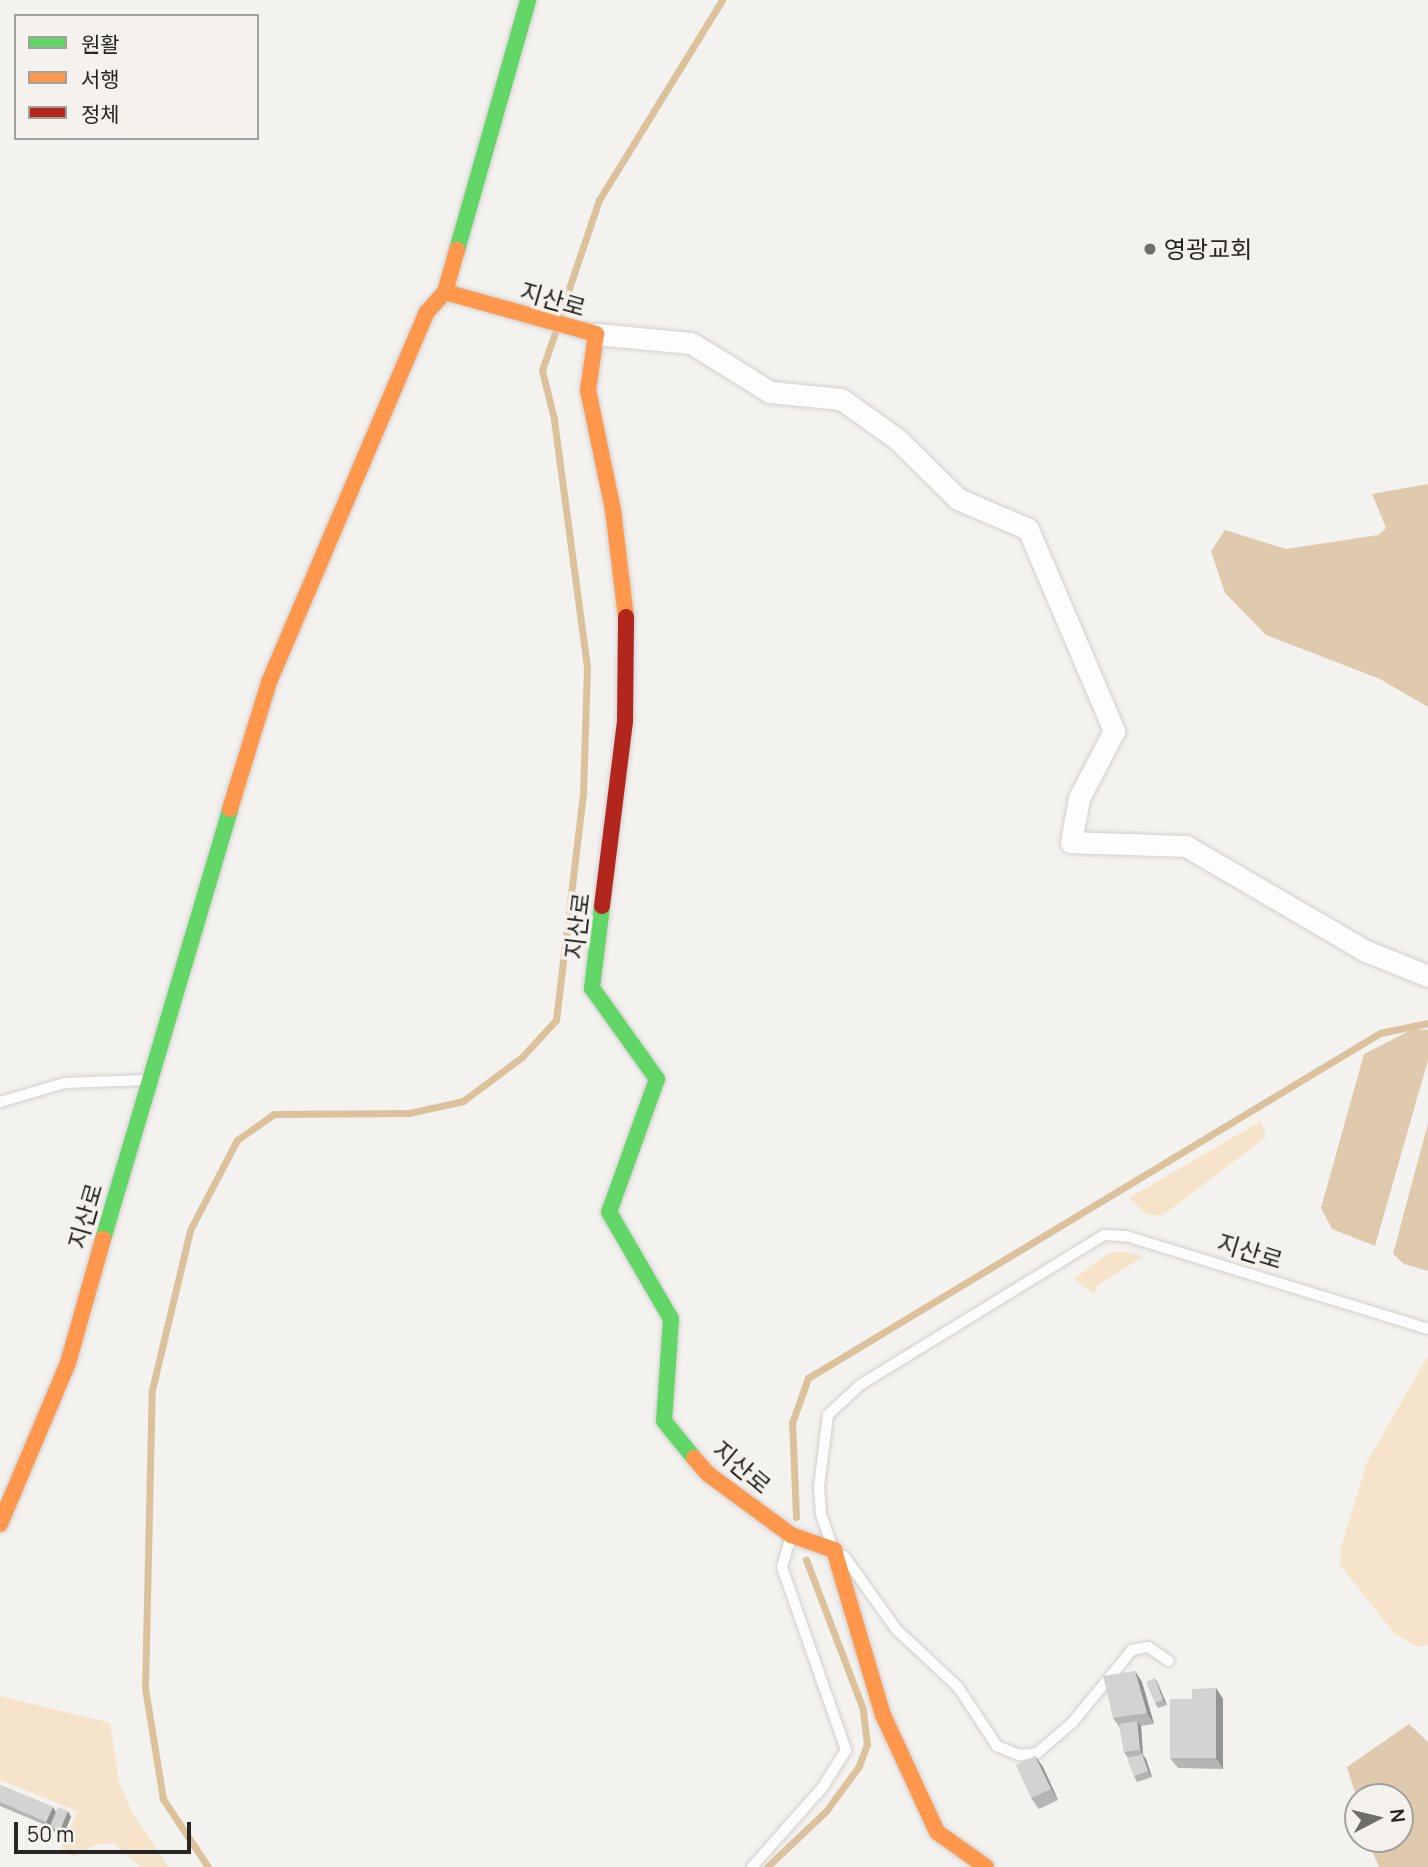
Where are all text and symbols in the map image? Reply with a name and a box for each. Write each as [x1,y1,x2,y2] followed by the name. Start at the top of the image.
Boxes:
[14,14,259,140] legend
[81,30,120,58] text: 원활
[81,65,120,93] text: 서행
[81,100,120,128] text: 정체
[1164,235,1252,263] place label: 영광교회
[1142,241,1158,257] marker: 영광교회
[517,276,589,322] street label: 지산로
[559,891,595,961] street label: 지산로
[62,1180,108,1252] street label: 지산로
[1214,1228,1286,1274] street label: 지산로
[707,1435,777,1499] street label: 지산로
[1344,1783,1414,1853] north arrow
[1384,1807,1412,1824] text: N
[18,1808,194,1852] scale bar
[27,1820,74,1848] text: 50 m

